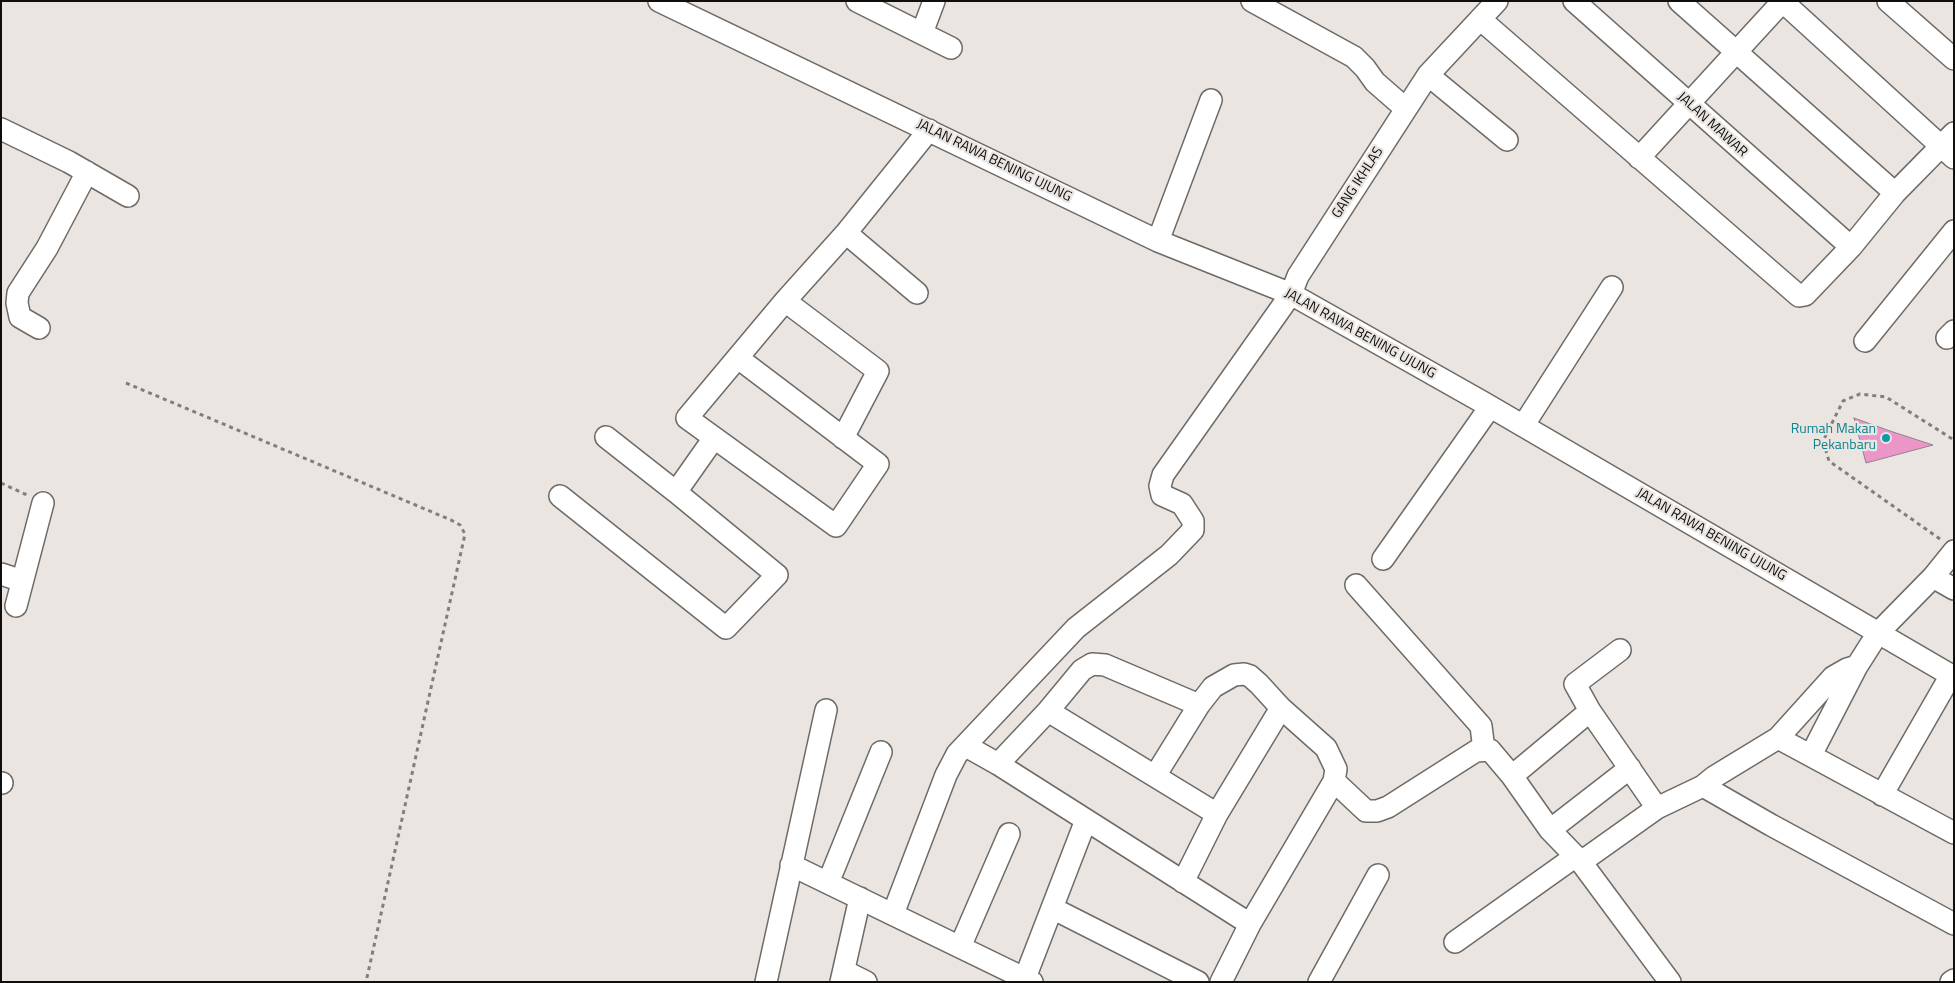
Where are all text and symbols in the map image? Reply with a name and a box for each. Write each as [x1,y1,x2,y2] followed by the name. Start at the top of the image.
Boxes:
[1673,89,1751,161] street label: JALAN MAWAR
[914,116,1074,206] street label: JALAN RAWA BENING UJUNG
[1329,144,1387,222] street label: GANG IKHLAS
[1281,285,1439,383] street label: JALAN RAWA BENING UJUNG
[1791,422,1876,454] place label: Rumah Makan Pekanbaru
[1880,432,1892,444] marker: Rumah Makan Pekanbaru
[1633,485,1789,585] street label: JALAN RAWA BENING UJUNG

